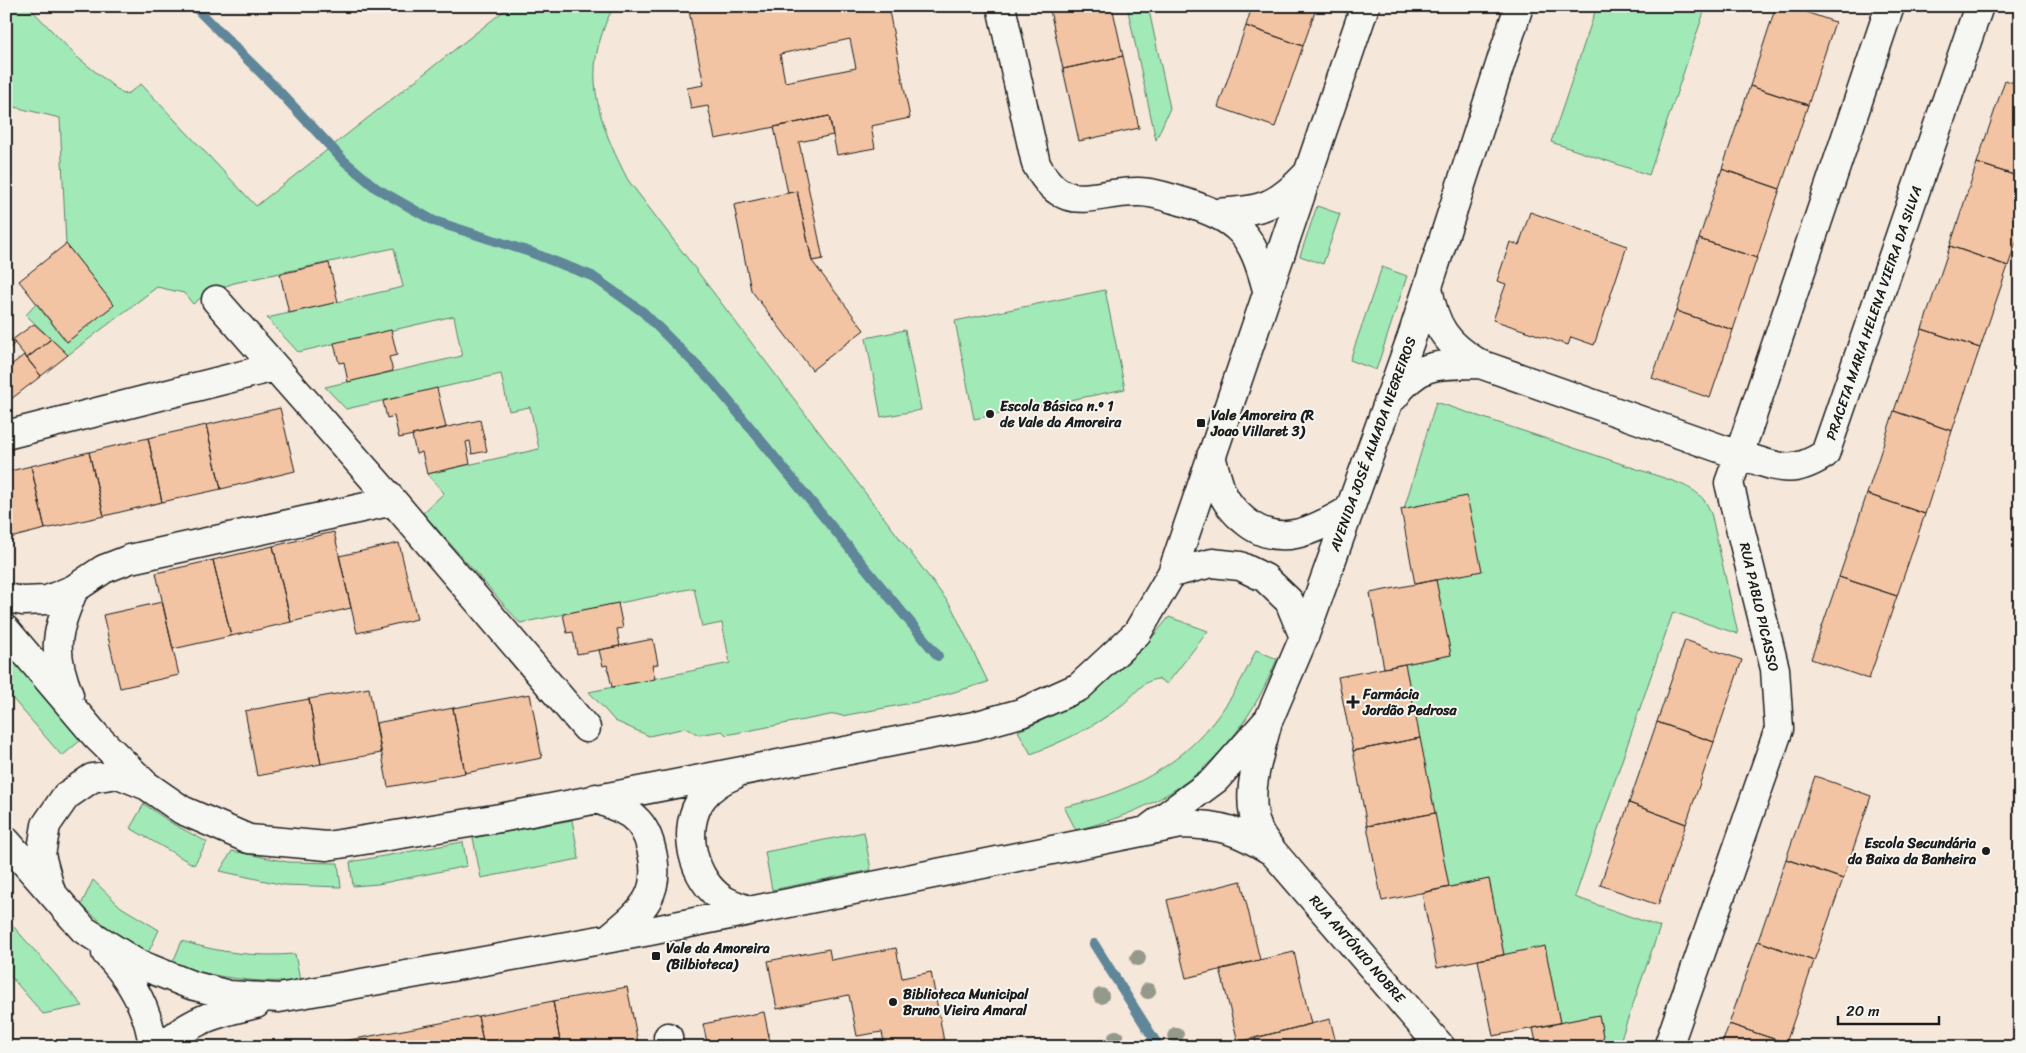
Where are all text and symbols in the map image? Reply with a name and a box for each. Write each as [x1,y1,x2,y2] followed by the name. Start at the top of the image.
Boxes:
[1819,182,1929,444] street label: PRACETA MARIA HELENA VIEIRA DA SILVA
[1322,333,1424,556] street label: AVENIDA JOSÉ ALMADA NEGREIROS
[1000,394,1122,435] place label: Escola Básica n.º 1 de Vale da Amoreira
[1210,403,1314,444] place label: Vale Amoreira (R Joao Villaret 3)
[984,408,996,420] marker: Escola Básica n.º 1 de Vale da Amoreira
[1195,417,1207,429] marker: Vale Amoreira (R Joao Villaret 3)
[1732,540,1786,674] street label: RUA PABLO PICASSO
[1362,682,1457,723] place label: Farmácia Jordão Pedrosa
[1347,696,1359,708] marker: Farmácia Jordão Pedrosa
[1848,831,1977,872] place label: Escola Secundária da Baixa da Banheira
[1980,845,1992,857] marker: Escola Secundária da Baixa da Banheira
[1303,889,1412,1010] street label: RUA ANTÓNIO NOBRE
[666,936,770,977] place label: Vale da Amoreira (Bilbioteca)
[650,950,662,962] marker: Vale da Amoreira (Bilbioteca)
[903,982,1029,1023] place label: Biblioteca Municipal Bruno Vieira Amaral
[1838,993,1940,1025] scale bar
[887,996,899,1008] marker: Biblioteca Municipal Bruno Vieira Amaral
[1846,998,1880,1024] text: 20 m

